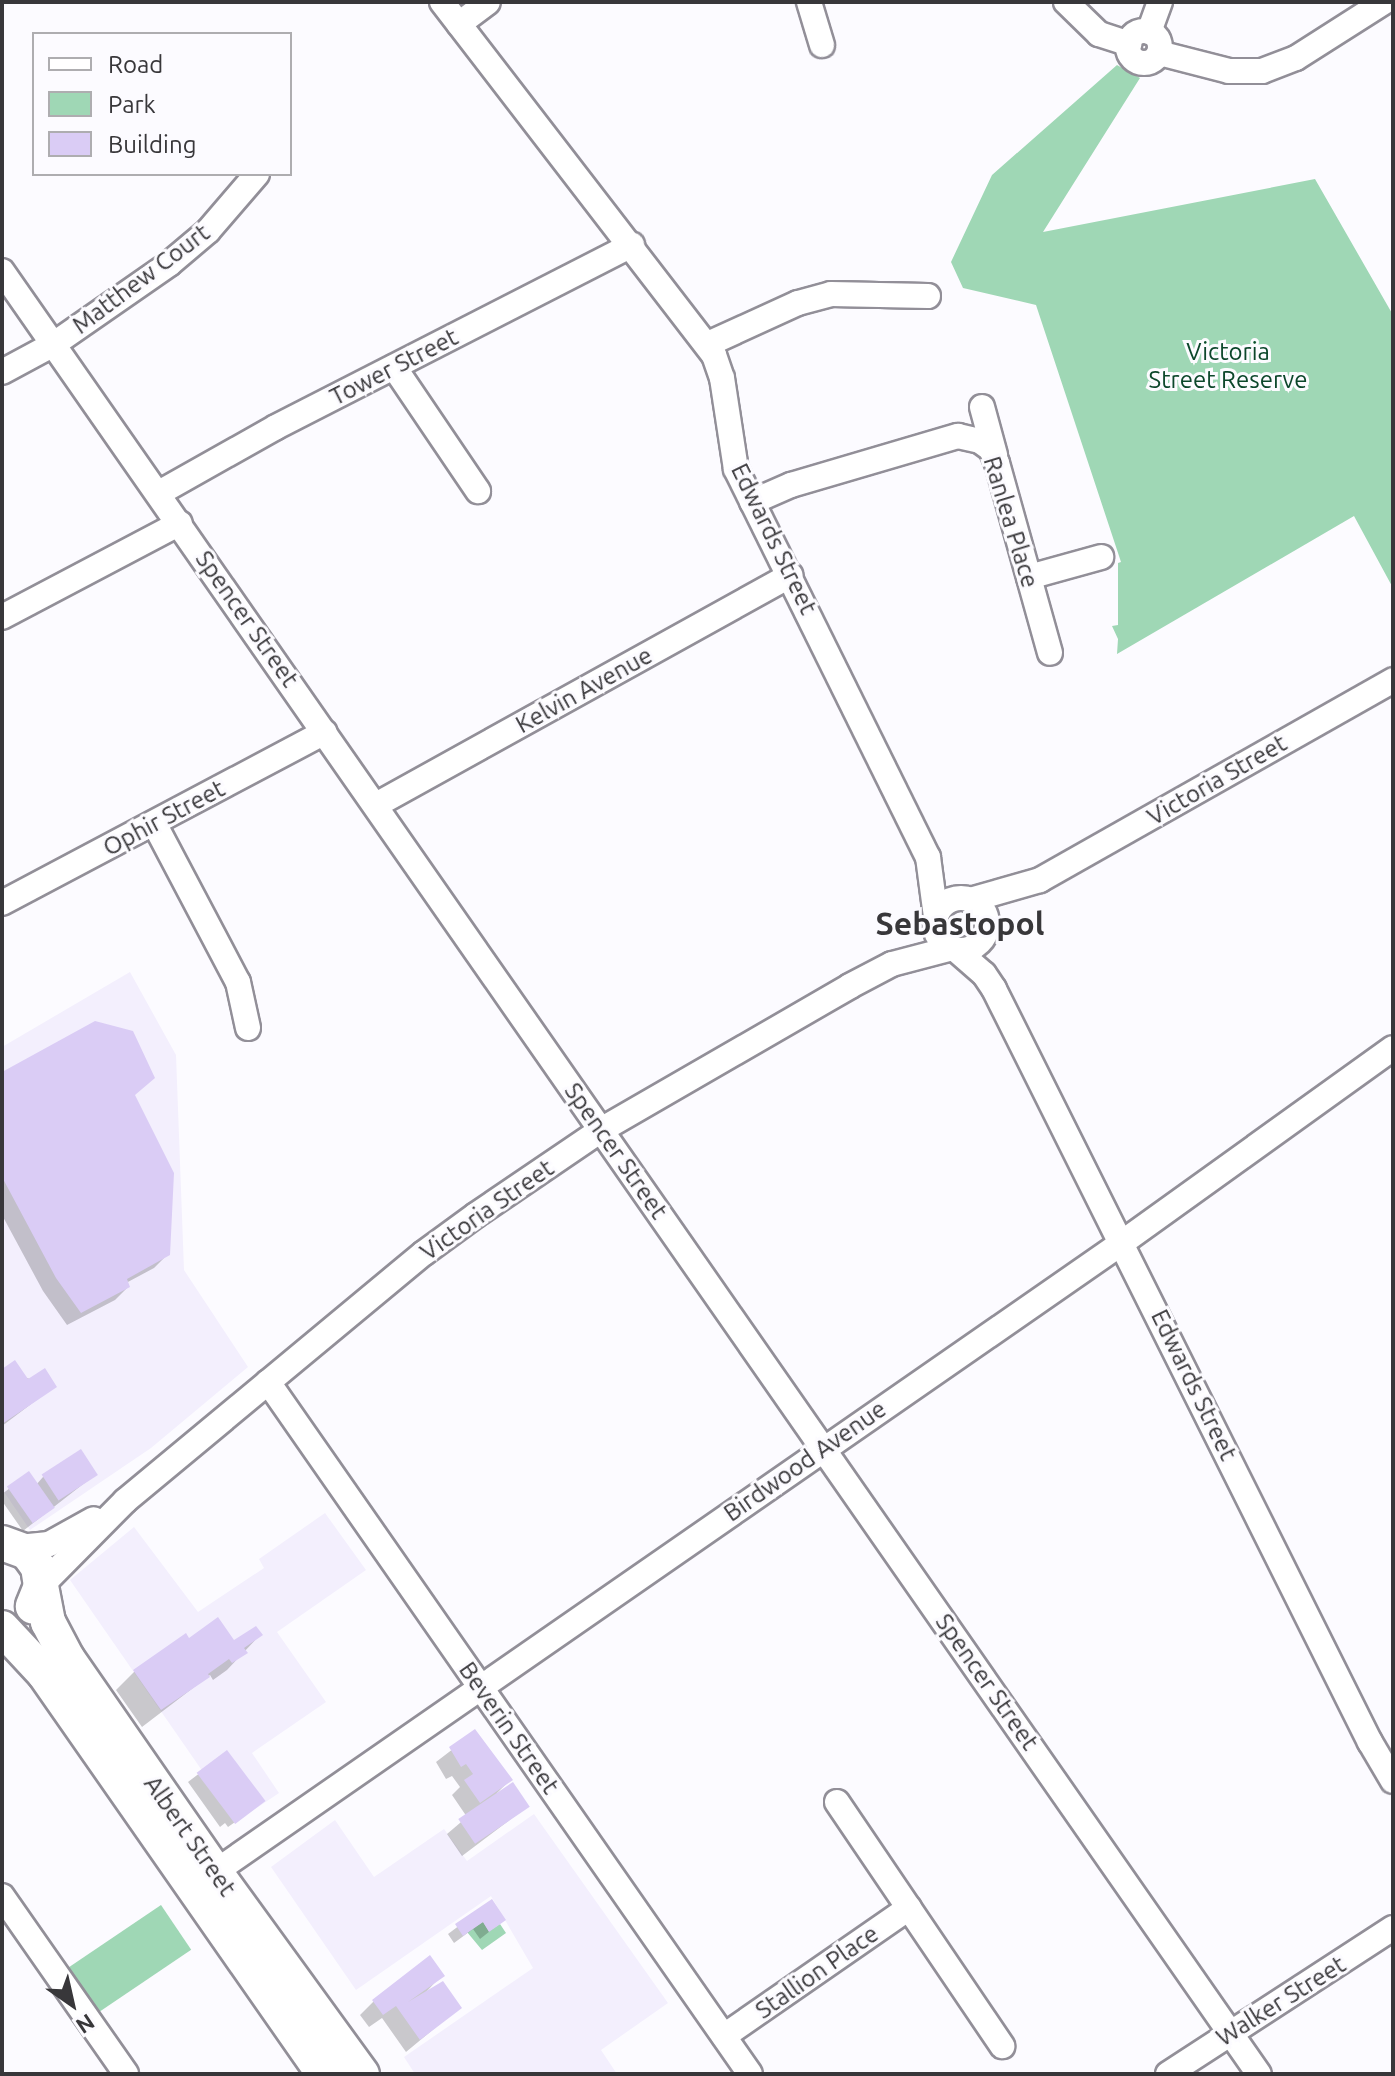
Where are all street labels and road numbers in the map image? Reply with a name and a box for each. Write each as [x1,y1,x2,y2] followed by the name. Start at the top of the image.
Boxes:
[67,218,215,340] street label: Matthew Court
[325,322,463,412] street label: Tower Street
[977,453,1045,591] street label: Ranlea Place
[725,459,823,619] street label: Edwards Street
[189,545,305,693] street label: Spencer Street
[511,641,657,739] street label: Kelvin Avenue
[1142,728,1292,832] street label: Victoria Street
[98,774,230,862] street label: Ophir Street
[558,1077,674,1225] street label: Spencer Street
[415,1153,559,1267] street label: Victoria Street
[1145,1305,1243,1465] street label: Edwards Street
[718,1394,892,1528] street label: Birdwood Avenue
[929,1608,1045,1756] street label: Spencer Street
[453,1656,565,1800] street label: Beverin Street
[138,1770,242,1902] street label: Albert Street
[750,1919,884,2025] street label: Stallion Place
[1211,1950,1351,2052] street label: Walker Street

